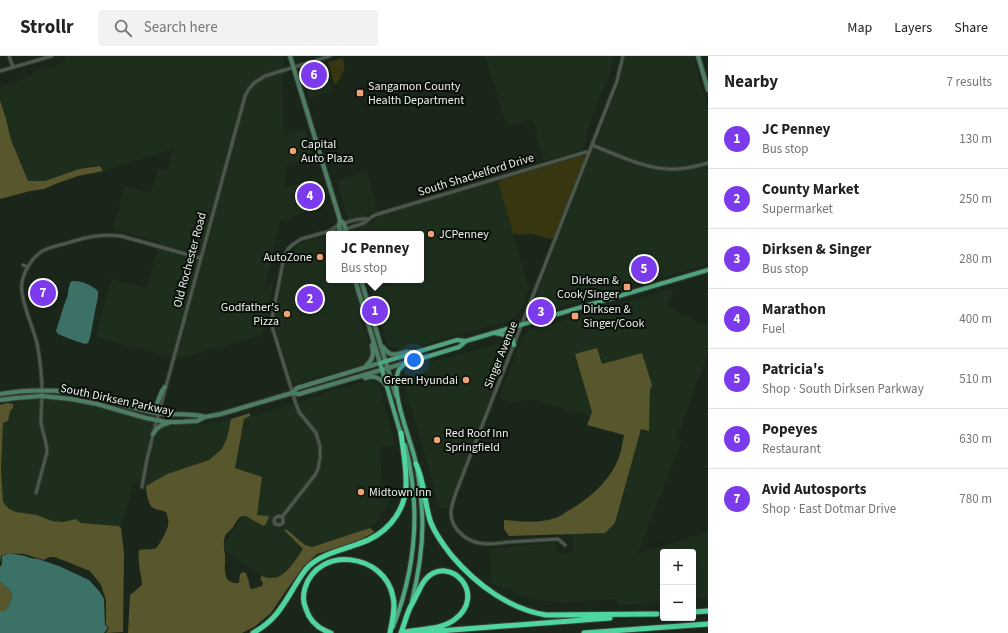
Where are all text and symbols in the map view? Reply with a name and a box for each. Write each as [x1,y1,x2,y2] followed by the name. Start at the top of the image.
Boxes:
[98,10,378,46] search box
[20,14,74,41] text: Strollr
[112,17,134,39] icon: search
[144,17,218,38] text: Search here
[847,18,872,38] text: Map
[894,18,932,38] text: Layers
[954,18,988,38] text: Share
[301,60,327,90] pin: 6
[724,70,778,94] text: Nearby
[947,73,992,91] text: 7 results
[368,78,464,109] place label: Sangamon County Health Department
[355,88,365,98] marker: Sangamon County Health Department
[762,119,830,140] text: JC Penney
[734,130,740,148] text: 1
[959,130,992,148] text: 130 m
[301,136,354,167] place label: Capital Auto Plaza
[762,140,808,158] text: Bus stop
[288,146,298,156] marker: Capital Auto Plaza
[416,149,536,201] street label: South Shackelford Drive
[762,179,859,200] text: County Market
[297,181,323,211] pin: 4
[734,190,740,208] text: 2
[959,190,992,208] text: 250 m
[762,200,833,218] text: Supermarket
[169,210,211,310] street label: Old Rochester Road
[439,226,489,243] place label: JCPenney
[426,229,436,239] marker: JCPenney
[326,231,424,283] popup
[341,238,409,259] text: JC Penney
[762,239,871,260] text: Dirksen & Singer
[263,249,312,266] place label: AutoZone
[734,250,740,268] text: 3
[959,250,992,268] text: 280 m
[315,252,325,262] marker: AutoZone
[631,254,657,284] pin: 5
[341,259,387,277] text: Bus stop
[762,260,808,278] text: Bus stop
[557,272,620,303] place label: Dirksen & Cook/Singer
[30,278,56,308] pin: 7
[622,282,632,292] marker: Dirksen & Cook/Singer
[297,284,323,314] pin: 2
[362,296,388,326] pin: 1
[528,297,554,327] pin: 3
[221,299,279,330] place label: Godfather's Pizza
[762,299,826,320] text: Marathon
[583,301,644,332] place label: Dirksen & Singer/Cook
[282,309,292,319] marker: Godfather's Pizza
[734,310,740,328] text: 4
[959,310,992,328] text: 400 m
[570,311,580,321] marker: Dirksen & Singer/Cook
[480,319,522,391] street label: Singer Avenue
[762,320,785,338] text: Fuel
[404,350,424,370] your location
[762,359,824,380] text: Patricia's
[734,370,740,388] text: 5
[959,370,992,388] text: 510 m
[384,372,458,389] place label: Green Hyundai
[461,375,471,385] marker: Green Hyundai
[59,380,176,420] street label: South Dirksen Parkway
[762,380,924,398] text: Shop · South Dirksen Parkway
[762,419,817,440] text: Popeyes
[445,425,509,456] place label: Red Roof Inn Springfield
[734,430,740,448] text: 6
[959,430,992,448] text: 630 m
[432,435,442,445] marker: Red Roof Inn Springfield
[762,440,821,458] text: Restaurant
[762,479,867,500] text: Avid Autosports
[369,484,432,501] place label: Midtown Inn
[356,487,366,497] marker: Midtown Inn
[734,490,740,508] text: 7
[959,490,992,508] text: 780 m
[762,500,896,518] text: Shop · East Dotmar Drive
[660,549,696,621] map controls
[660,549,696,585] button: +
[660,585,696,621] button: −

